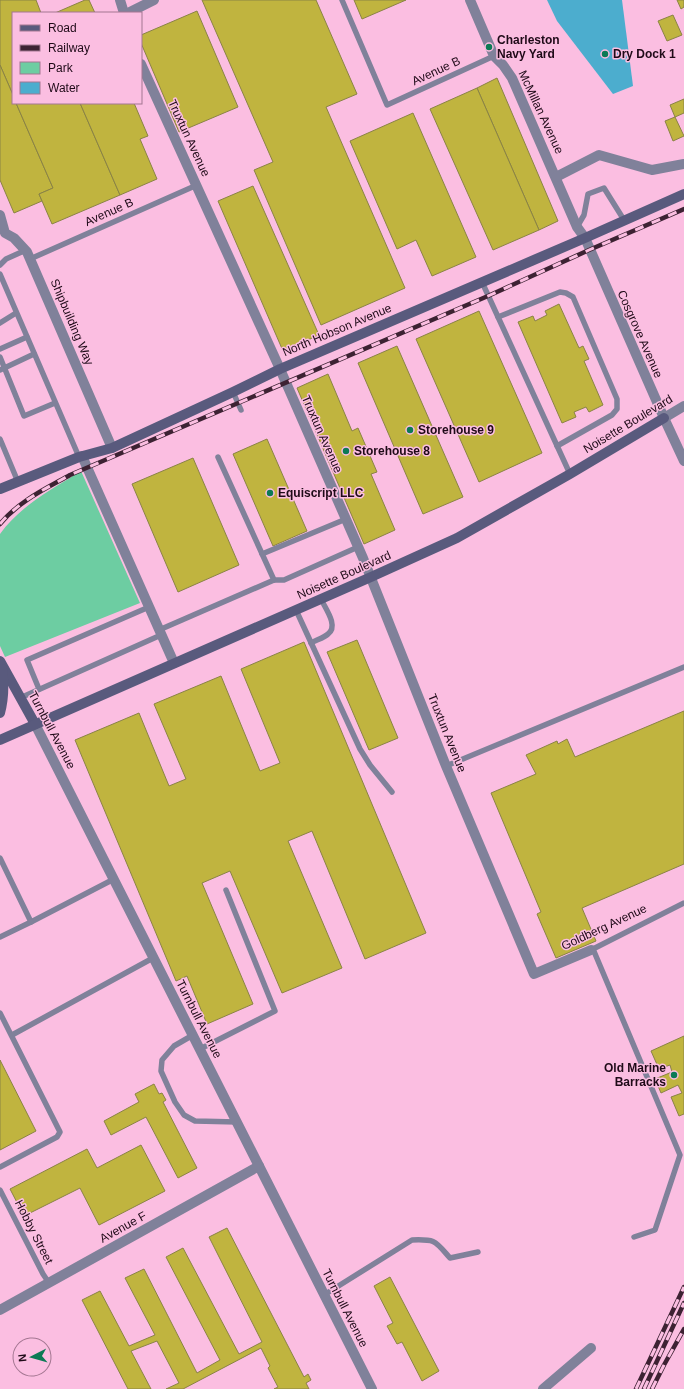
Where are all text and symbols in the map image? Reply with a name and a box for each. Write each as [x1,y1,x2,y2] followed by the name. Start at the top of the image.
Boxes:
[12,12,142,104] legend
[48,21,77,35] text: Road
[497,33,560,61] place label: Charleston Navy Yard
[48,41,90,55] text: Railway
[484,42,494,52] marker: Charleston Navy Yard
[613,47,676,61] place label: Dry Dock 1
[600,49,610,59] marker: Dry Dock 1
[410,54,462,88] street label: Avenue B
[48,61,74,75] text: Park
[516,68,567,156] street label: McMillan Avenue
[48,81,80,95] text: Water
[165,97,213,179] street label: Truxtun Avenue
[82,195,136,229] street label: Avenue B
[48,277,96,367] street label: Shipbuilding Way
[614,288,666,380] street label: Cosgrove Avenue
[280,301,394,359] street label: North Hobson Avenue
[581,392,675,456] street label: Noisette Boulevard
[299,393,345,475] street label: Truxtun Avenue
[418,423,494,437] place label: Storehouse 9
[405,425,415,435] marker: Storehouse 9
[354,444,430,458] place label: Storehouse 8
[341,446,351,456] marker: Storehouse 8
[278,486,364,500] place label: Equiscript LLC
[265,488,275,498] marker: Equiscript LLC
[295,548,393,602] street label: Noisette Boulevard
[26,689,79,772] street label: Turnbull Avenue
[425,692,469,775] street label: Truxtun Avenue
[559,901,649,953] street label: Goldberg Avenue
[173,977,225,1061] street label: Turnbull Avenue
[604,1061,666,1089] place label: Old Marine Barracks
[669,1070,679,1080] marker: Old Marine Barracks
[12,1198,56,1267] street label: Hobby Street
[97,1208,149,1246] street label: Avenue F
[319,1266,371,1350] street label: Turnbull Avenue
[12,1337,52,1377] north arrow
[16,1353,28,1363] text: N

